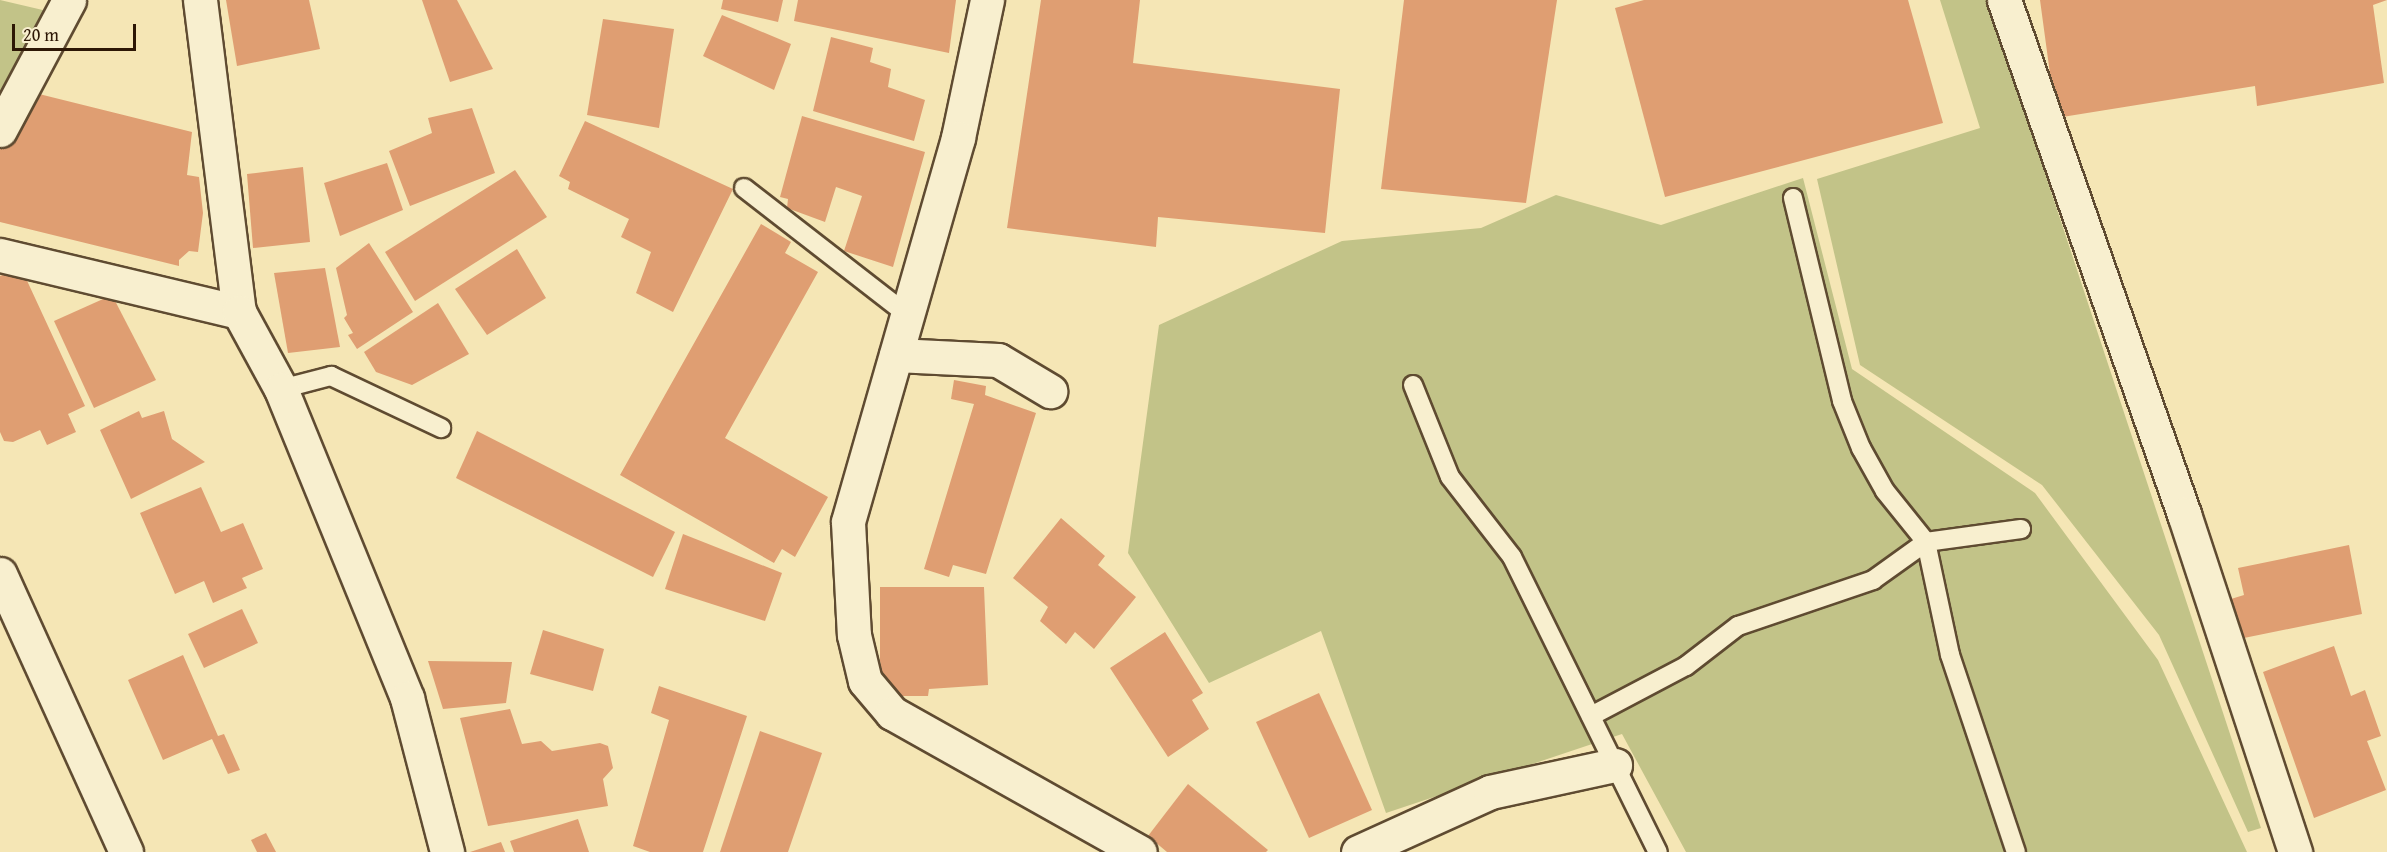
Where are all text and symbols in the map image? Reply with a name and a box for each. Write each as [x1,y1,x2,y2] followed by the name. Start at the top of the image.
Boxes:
[15,12,140,50] scale bar
[23,21,59,48] text: 20 m

